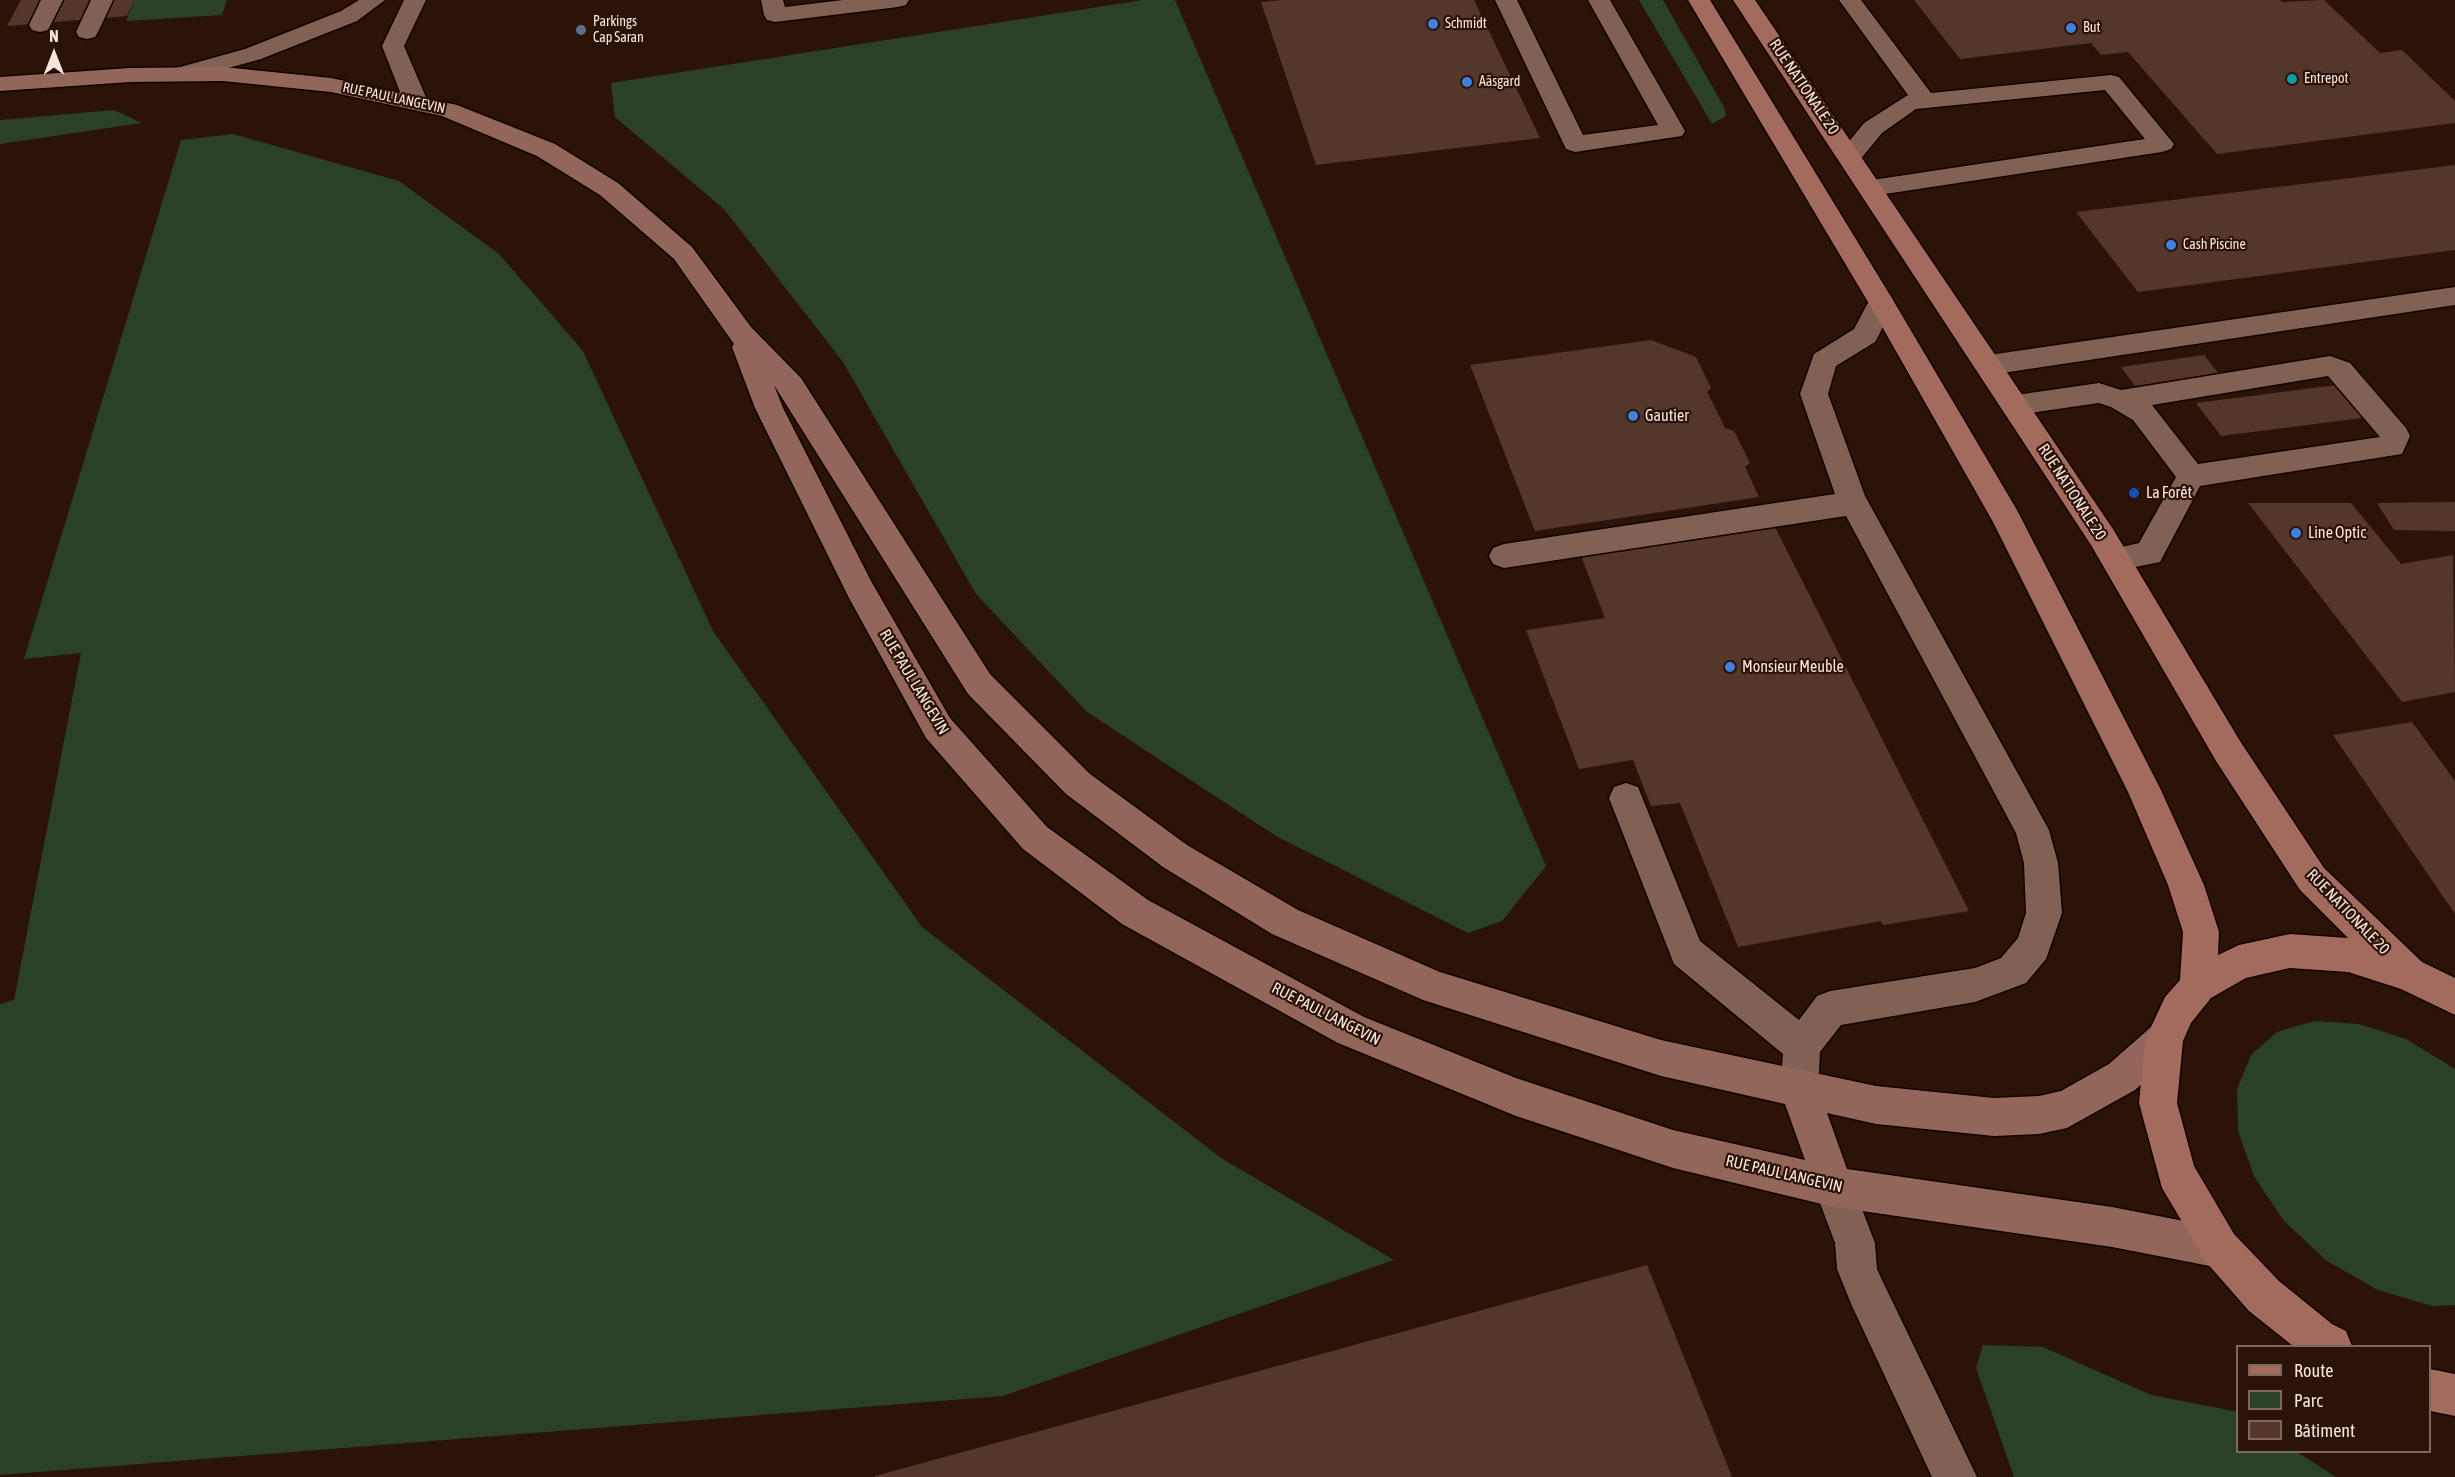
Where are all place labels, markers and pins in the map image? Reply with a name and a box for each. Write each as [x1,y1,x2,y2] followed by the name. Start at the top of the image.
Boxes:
[593,14,644,46] place label: Parkings Cap Saran
[1445,16,1487,32] place label: Schmidt
[1426,17,1440,31] marker: Schmidt
[2083,20,2100,36] place label: But
[2064,21,2078,35] marker: But
[574,23,588,37] marker: Parkings Cap Saran
[2304,71,2349,87] place label: Entrepot
[2285,72,2299,86] marker: Entrepot
[1479,74,1520,90] place label: Aäsgard
[1460,75,1474,89] marker: Aäsgard
[2183,237,2246,253] place label: Cash Piscine
[2164,238,2178,252] marker: Cash Piscine
[1645,406,1689,426] place label: Gautier
[1626,409,1640,423] marker: Gautier
[2146,483,2192,503] place label: La Forêt
[2127,486,2141,500] marker: La Forêt
[2308,523,2366,543] place label: Line Optic
[2289,526,2303,540] marker: Line Optic
[1742,657,1844,677] place label: Monsieur Meuble
[1723,660,1737,674] marker: Monsieur Meuble

